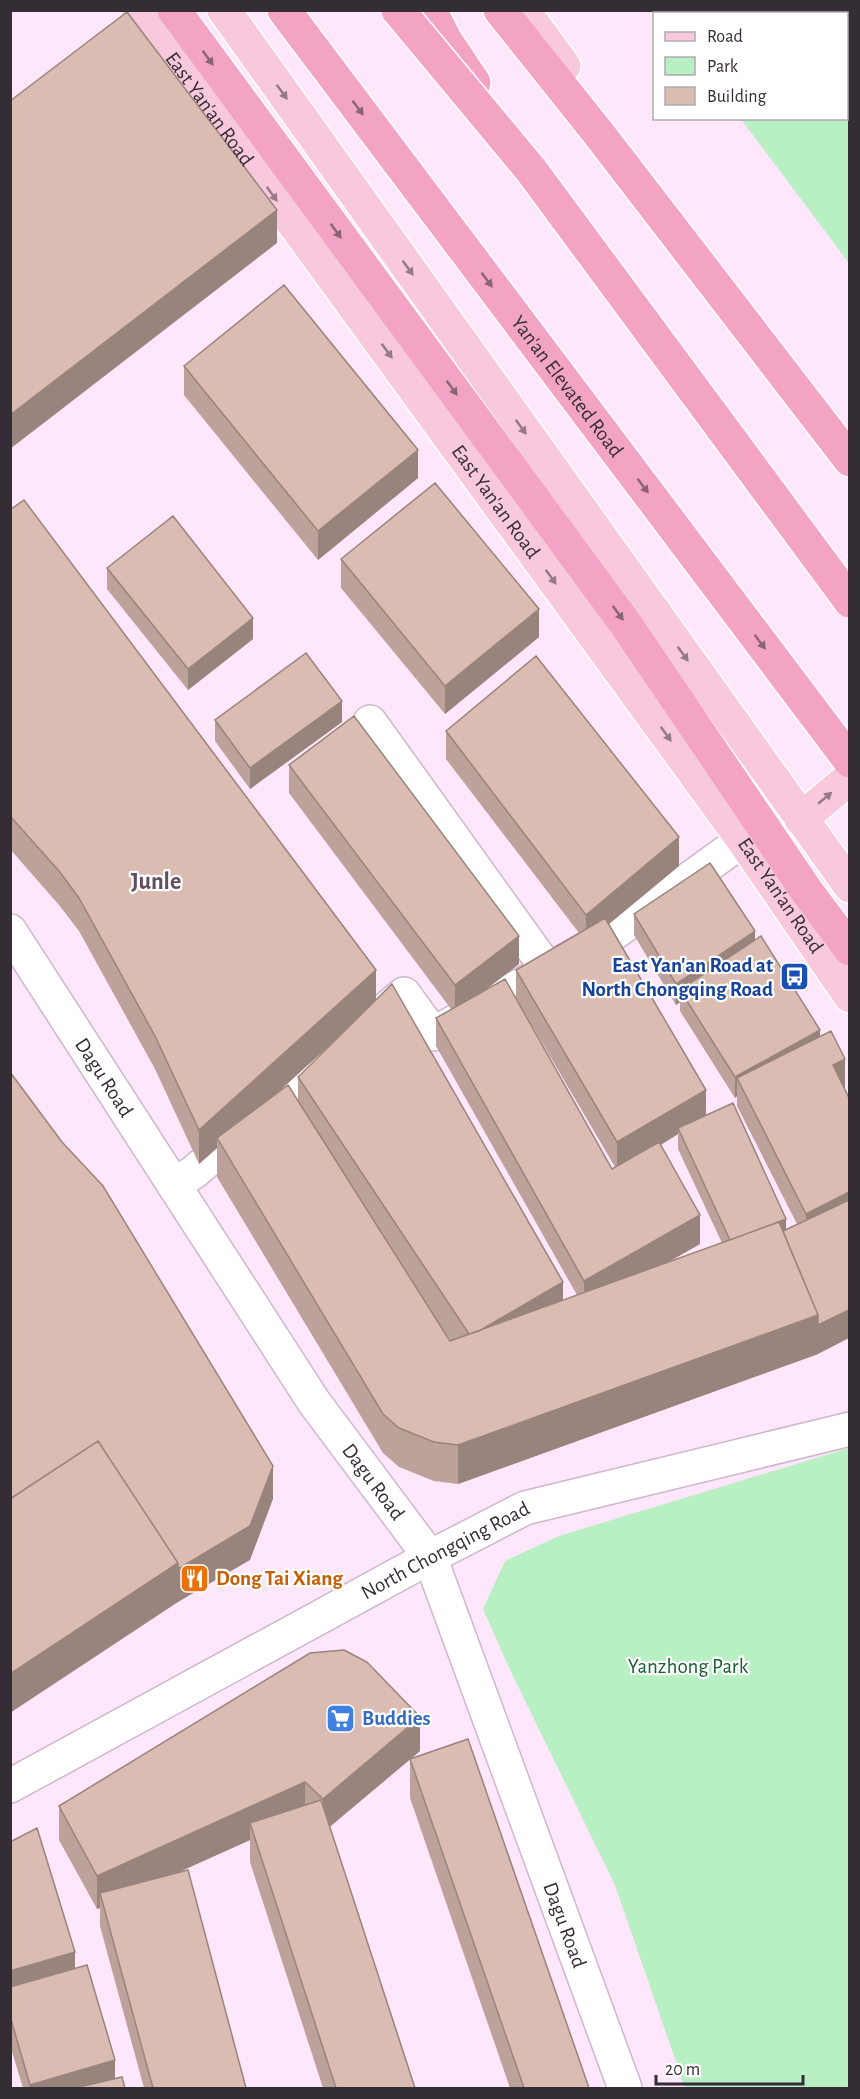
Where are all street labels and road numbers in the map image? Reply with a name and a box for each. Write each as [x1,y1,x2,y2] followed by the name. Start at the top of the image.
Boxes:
[161,48,258,170] street label: East Yan'an Road
[507,312,627,461] street label: Yan'an Elevated Road
[447,441,544,562] street label: East Yan'an Road
[734,834,827,957] street label: East Yan'an Road
[71,1034,137,1121] street label: Dagu Road
[338,1440,408,1524] street label: Dagu Road
[358,1498,533,1603] street label: North Chongqing Road
[539,1879,590,1971] street label: Dagu Road

